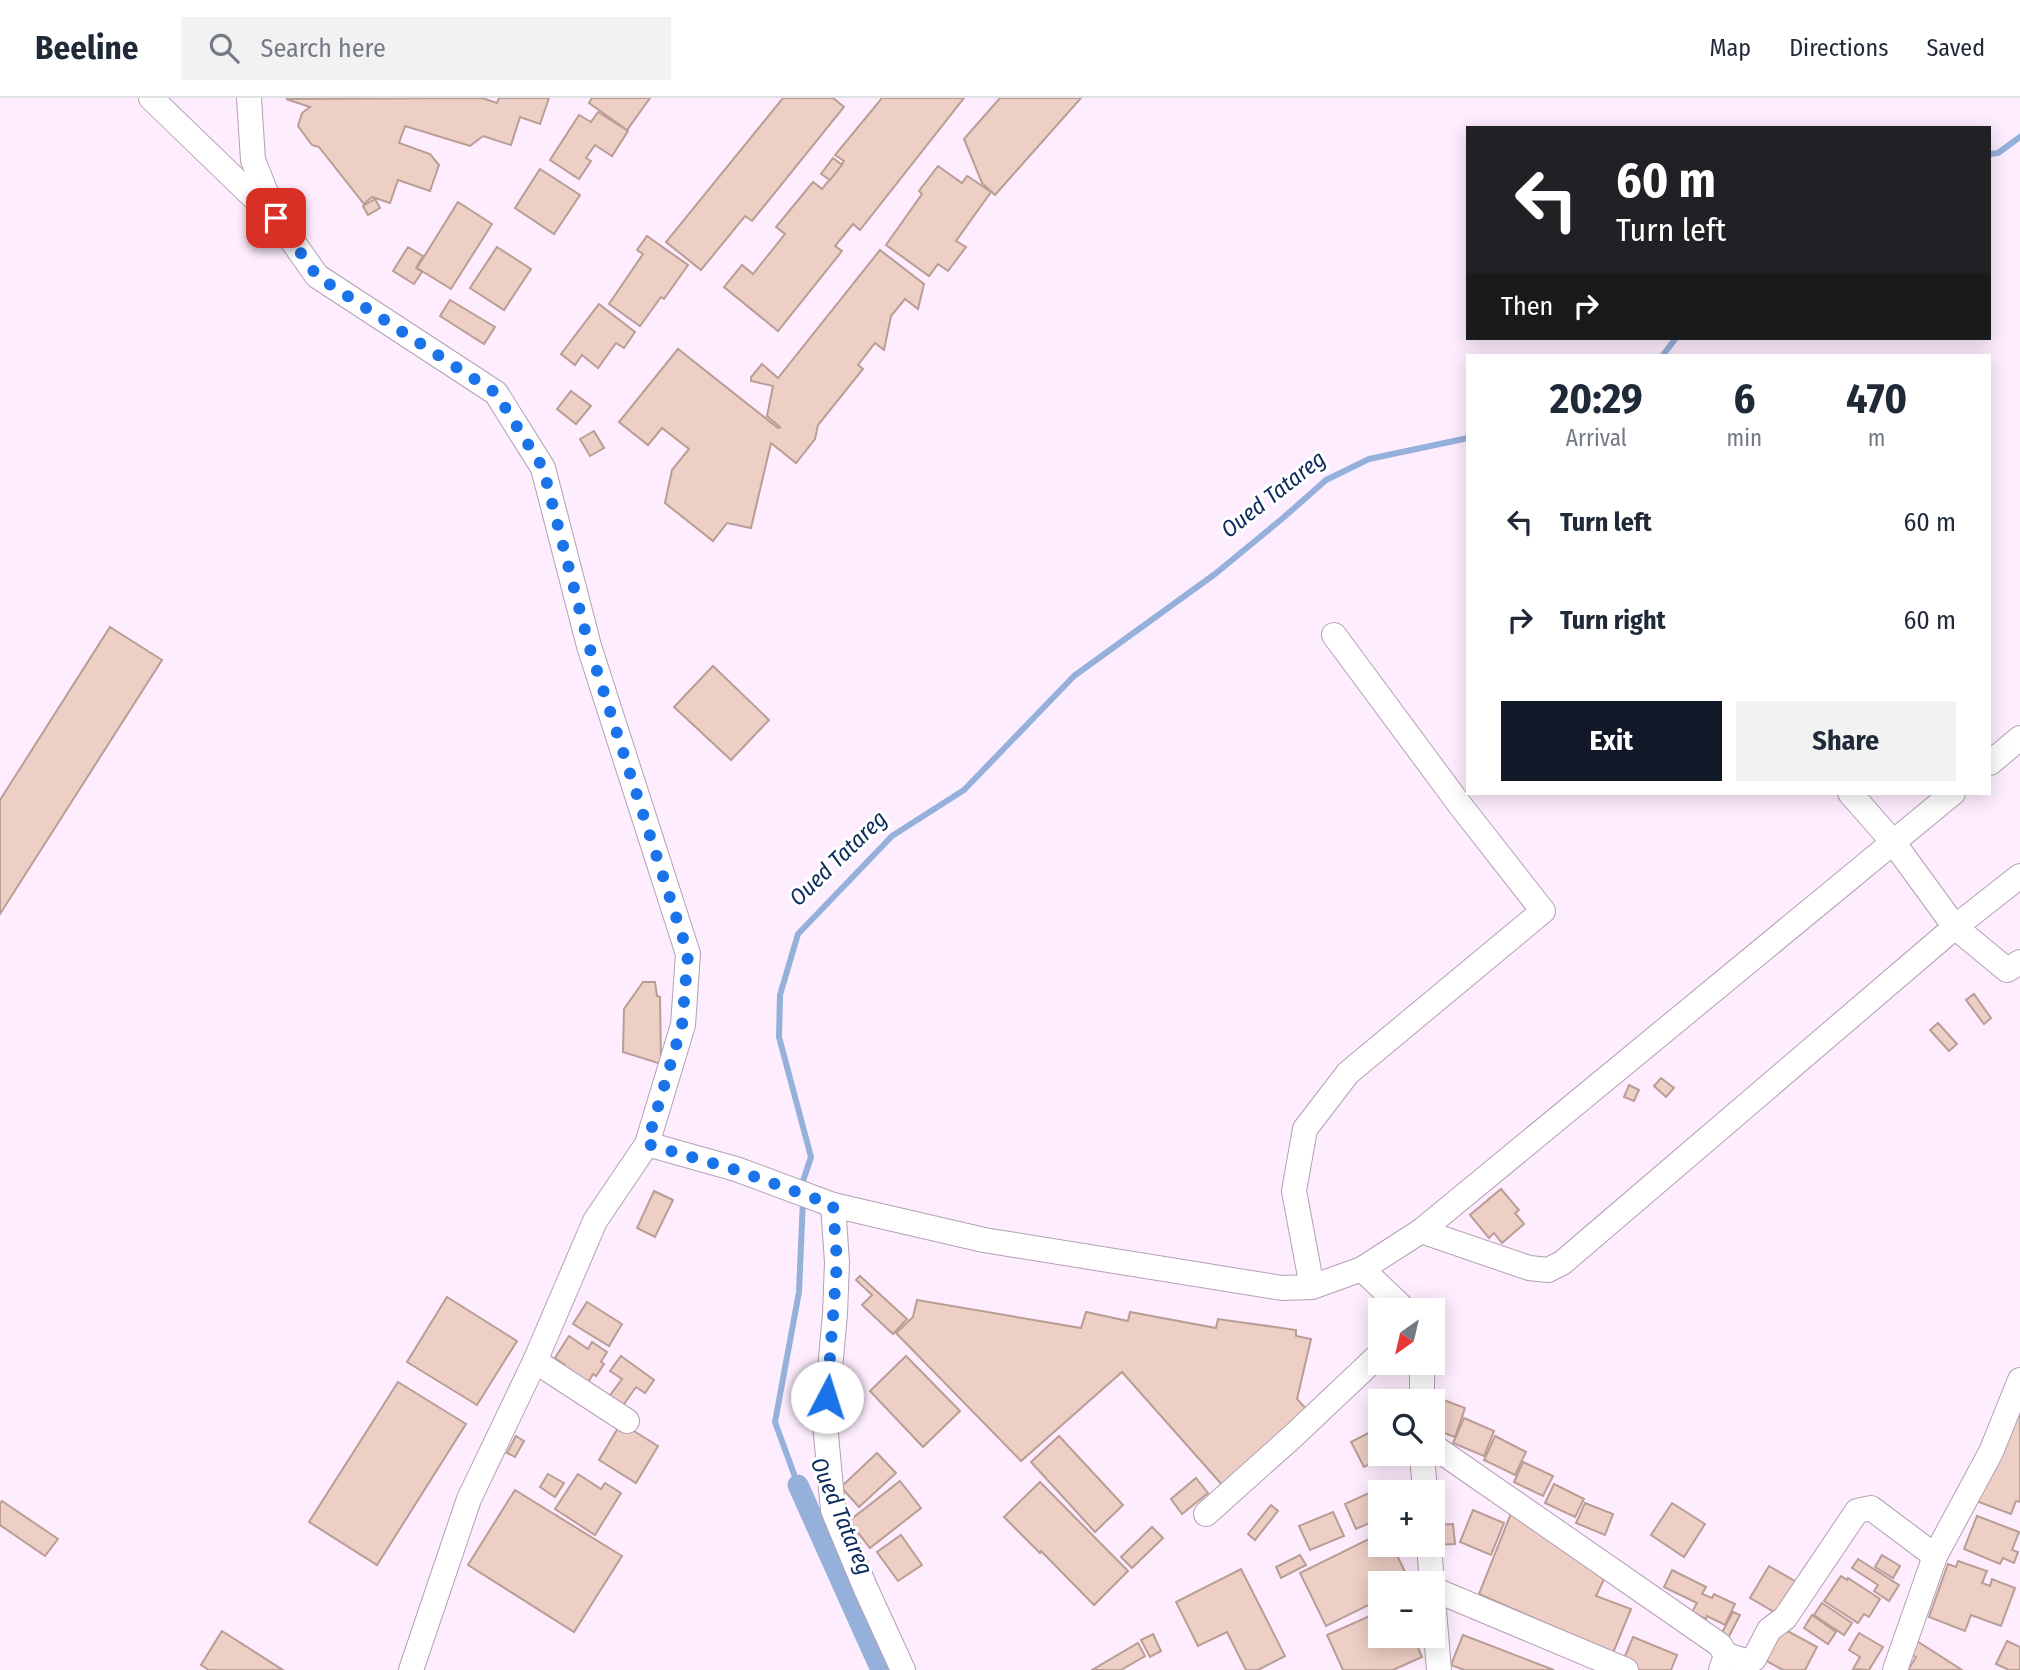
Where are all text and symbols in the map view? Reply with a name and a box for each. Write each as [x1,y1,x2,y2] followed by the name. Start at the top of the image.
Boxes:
[181,17,671,80] search box
[35,28,139,68] text: Beeline
[205,29,243,67] icon: search
[261,33,386,64] text: Search here
[1710,34,1751,62] text: Map
[1789,34,1888,62] text: Directions
[1926,34,1985,62] text: Saved
[1616,151,1716,210] text: 60 m
[1501,154,1592,245] icon: left
[246,188,306,248] pin
[257,199,295,237] icon: arrive
[1616,211,1726,249] text: Turn left
[1567,287,1605,325] icon: right
[1501,291,1553,322] text: Then
[1550,374,1643,424] text: 20:29
[1733,374,1755,424] text: 6
[1846,374,1907,424] text: 470
[1566,424,1627,452] text: Arrival
[1727,424,1762,452] text: min
[1868,424,1885,452] text: m
[1215,444,1331,544] water label: Oued Tatareg
[1501,503,1539,541] icon: left
[1560,507,1652,538] text: Turn left
[1903,507,1956,538] text: 60 m
[1501,601,1539,639] icon: right
[1560,605,1666,636] text: Turn right
[1903,605,1956,636] text: 60 m
[1501,701,1722,781] button: Exit
[1736,701,1956,781] button: Share
[783,805,893,911] water label: Oued Tatareg
[1368,1298,1446,1376] north arrow
[1368,1298,1445,1648] map controls
[790,1360,864,1434] position arrow
[1368,1389,1445,1466] button: search
[805,1453,879,1579] water label: Oued Tatareg
[1368,1480,1445,1557] button: +
[1368,1571,1445,1648] button: −

